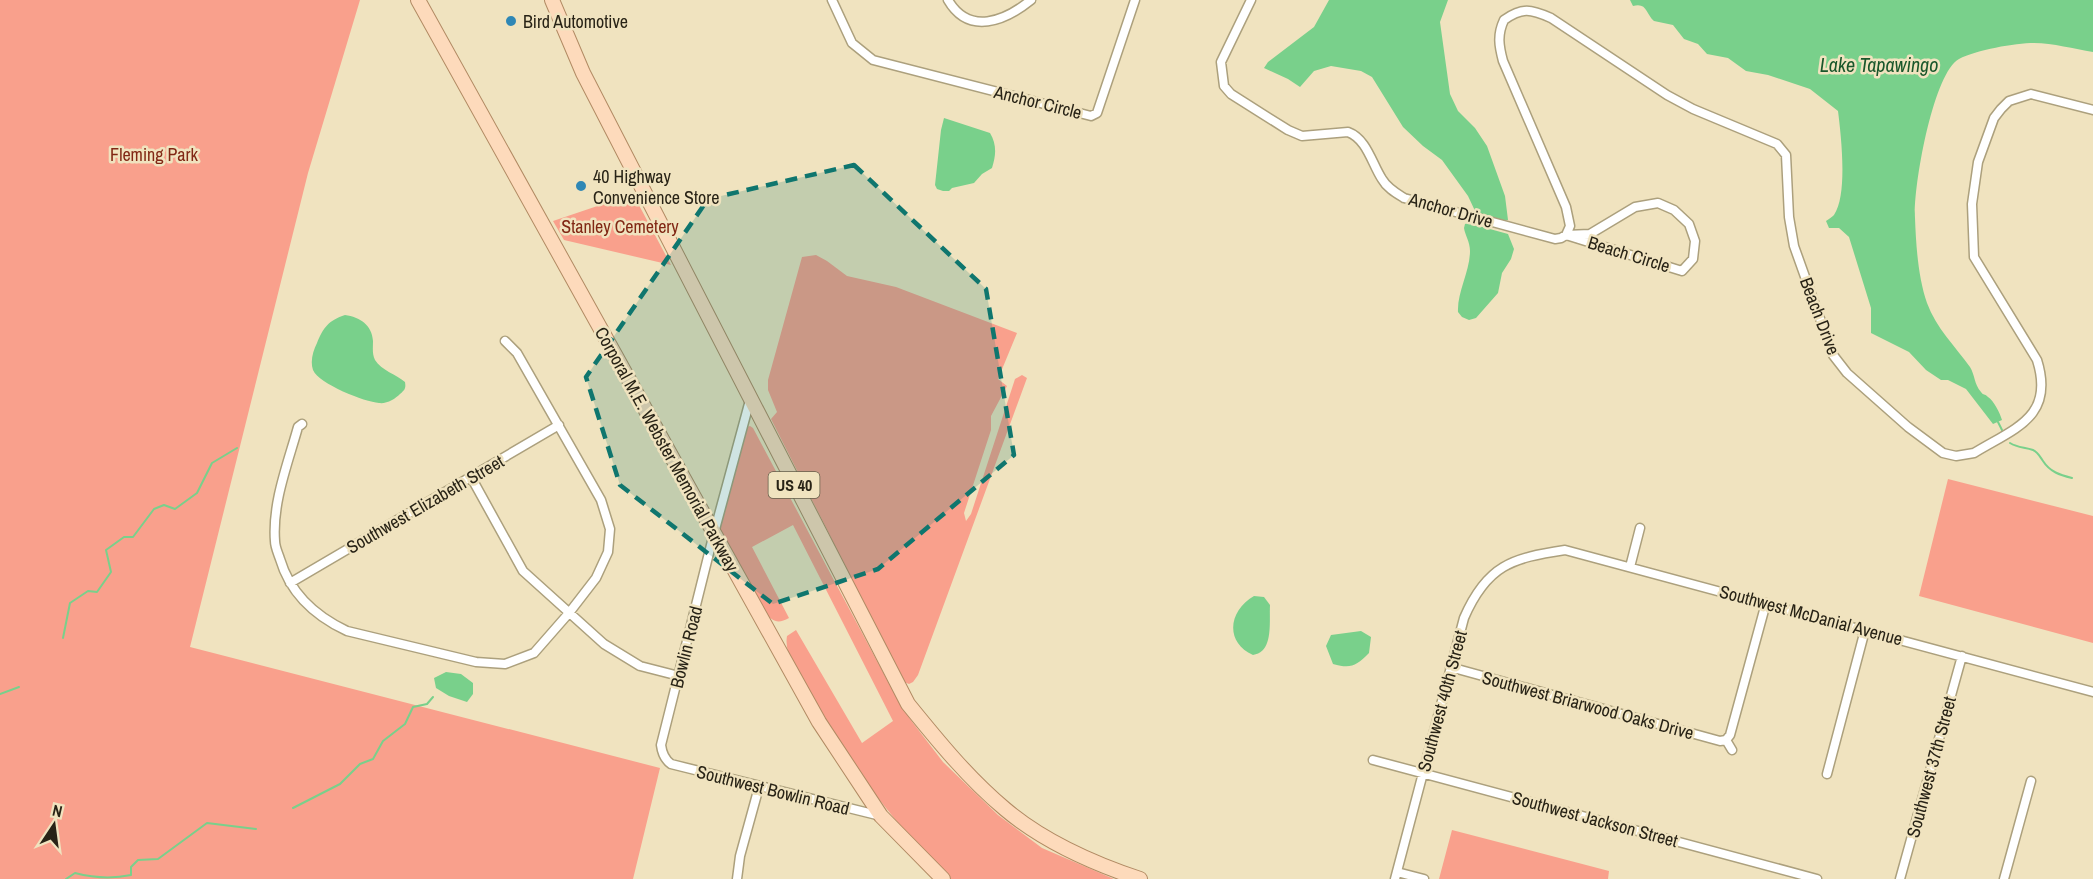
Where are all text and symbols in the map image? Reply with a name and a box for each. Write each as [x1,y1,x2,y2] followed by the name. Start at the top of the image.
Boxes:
[523,9,628,34] place label: Bird Automotive
[504,14,518,28] marker: Bird Automotive
[1820,51,1938,78] water label: Lake Tapawingo
[991,79,1084,125] street label: Anchor Circle
[110,142,198,167] park label: Fleming Park
[593,164,719,210] place label: 40 Highway Convenience Store
[574,179,588,193] marker: 40 Highway Convenience Store
[1405,186,1496,234] street label: Anchor Drive
[561,214,679,239] park label: Stanley Cemetery
[1585,230,1673,278] street label: Beach Circle
[1794,274,1846,358] street label: Beach Drive
[589,322,745,576] street label: Corporal M.E. Webster Memorial Parkway
[342,449,508,559] street label: Southwest Elizabeth Street
[768,472,820,498] road number: US 40
[1717,579,1905,651] street label: Southwest McDanial Avenue
[664,603,708,691] street label: Bowlin Road
[1411,628,1473,774] street label: Southwest 40th Street
[1479,665,1697,745] street label: Southwest Briarwood Oaks Drive
[1900,694,1962,840] street label: Southwest 37th Street
[694,759,852,821] street label: Southwest Bowlin Road
[1509,785,1681,853] street label: Southwest Jackson Street
[24,795,84,855] north arrow
[50,799,64,822] text: N

